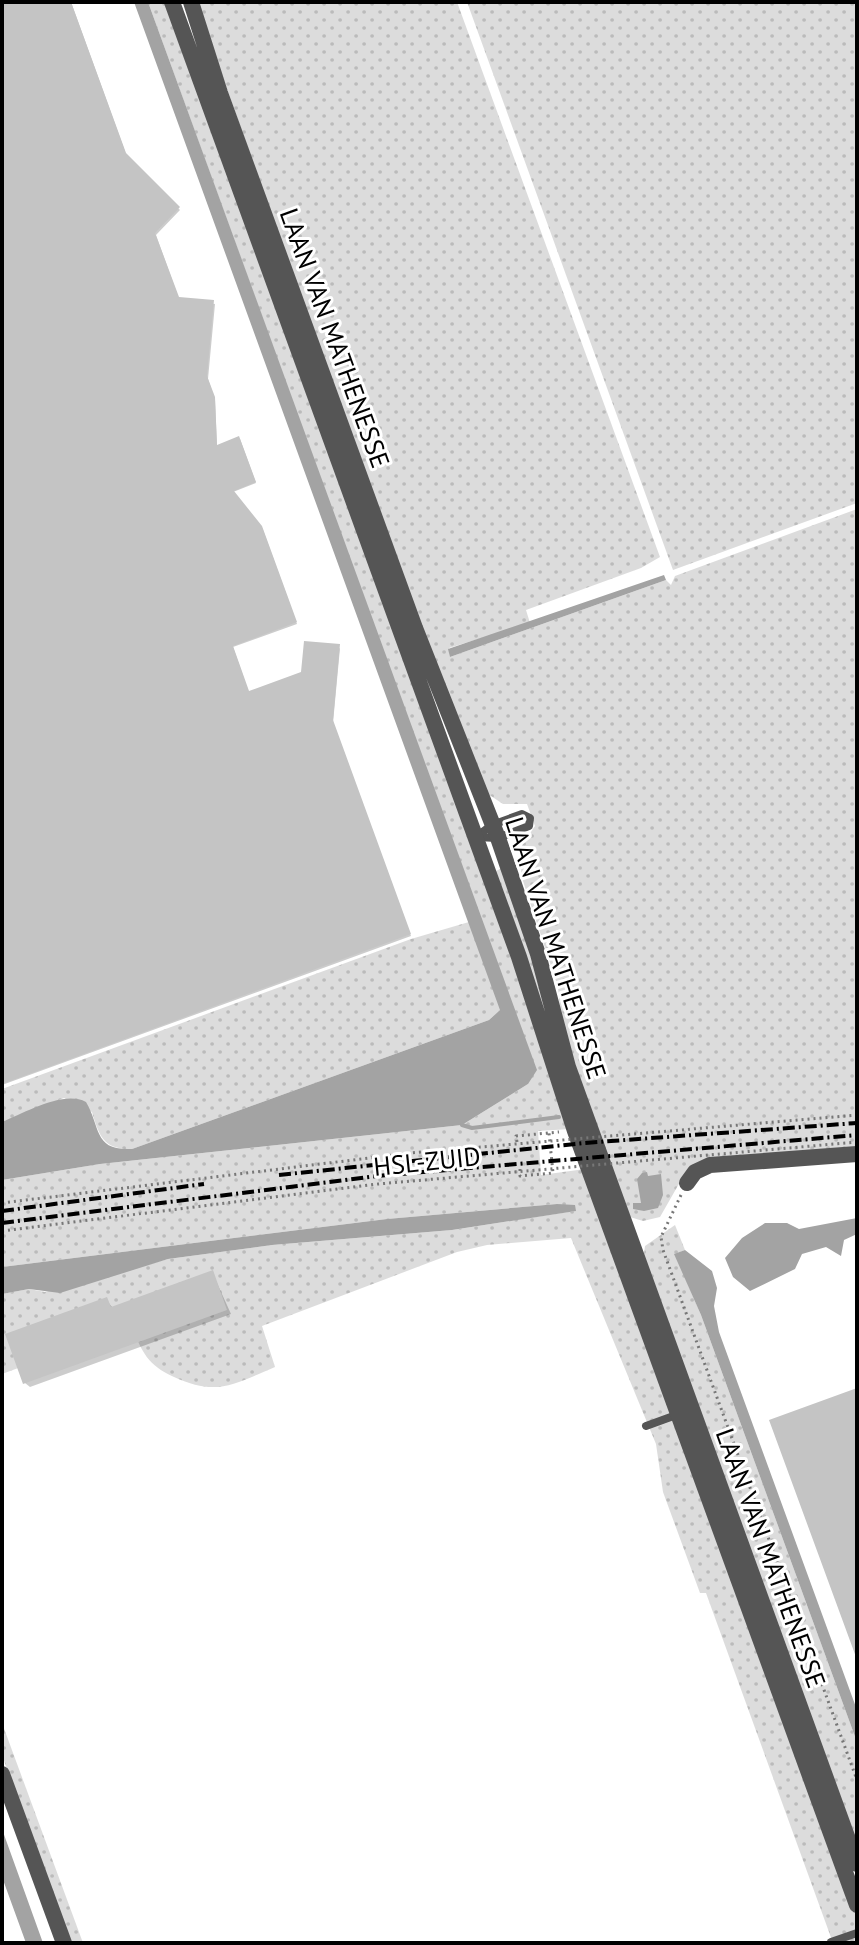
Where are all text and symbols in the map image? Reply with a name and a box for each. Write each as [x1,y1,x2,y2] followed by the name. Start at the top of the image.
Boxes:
[273,204,397,472] street label: LAAN VAN MATHENESSE
[498,813,614,1083] street label: LAAN VAN MATHENESSE
[372,1139,482,1183] street label: HSL-ZUID
[709,1424,833,1692] street label: LAAN VAN MATHENESSE

